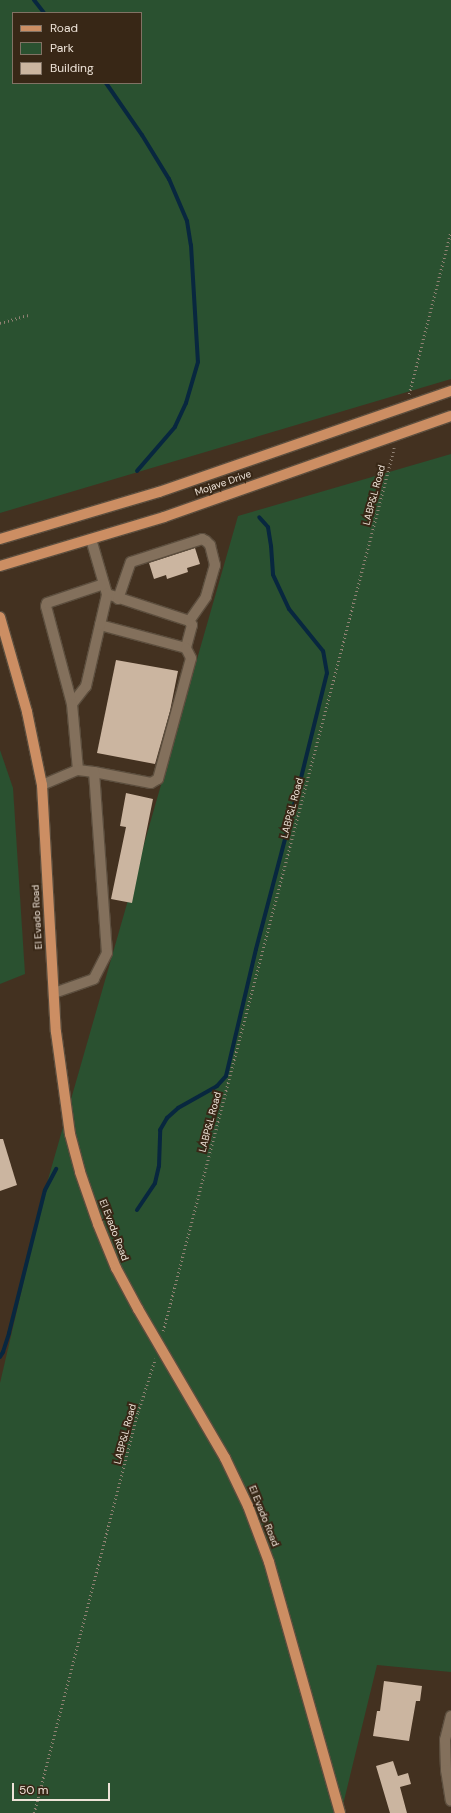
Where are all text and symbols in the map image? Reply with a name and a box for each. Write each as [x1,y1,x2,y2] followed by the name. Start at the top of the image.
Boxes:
[12,12,142,84] legend
[50,20,78,36] text: Road
[50,40,74,56] text: Park
[50,60,94,76] text: Building
[360,464,388,526] street label: LABP&L Road
[193,468,253,498] street label: Mojave Drive
[278,777,306,839] street label: LABP&L Road
[29,884,45,950] street label: El Evado Road
[196,1091,224,1153] street label: LABP&L Road
[97,1198,131,1262] street label: El Evado Road
[111,1403,139,1465] street label: LABP&L Road
[246,1484,282,1548] street label: El Evado Road
[14,1775,112,1801] scale bar
[19,1782,48,1798] text: 50 m

